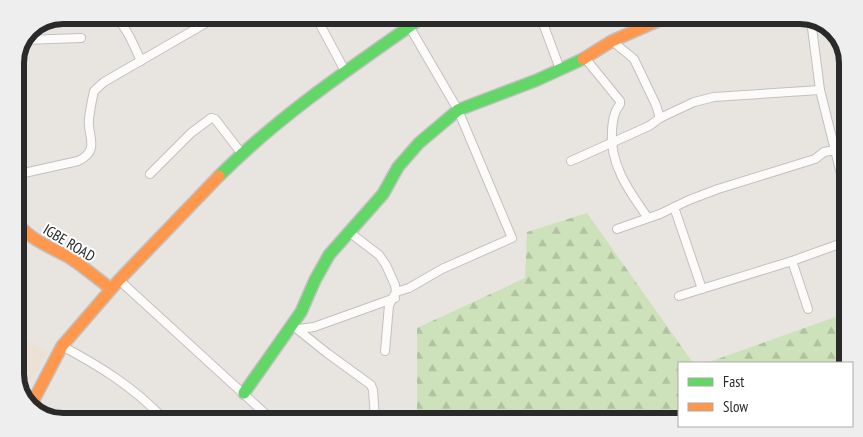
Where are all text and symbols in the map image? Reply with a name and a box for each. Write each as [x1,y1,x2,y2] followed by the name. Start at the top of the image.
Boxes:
[40,220,99,266] street label: IGBE ROAD
[678,362,853,427] legend
[723,372,744,391] text: Fast
[723,397,748,416] text: Slow

